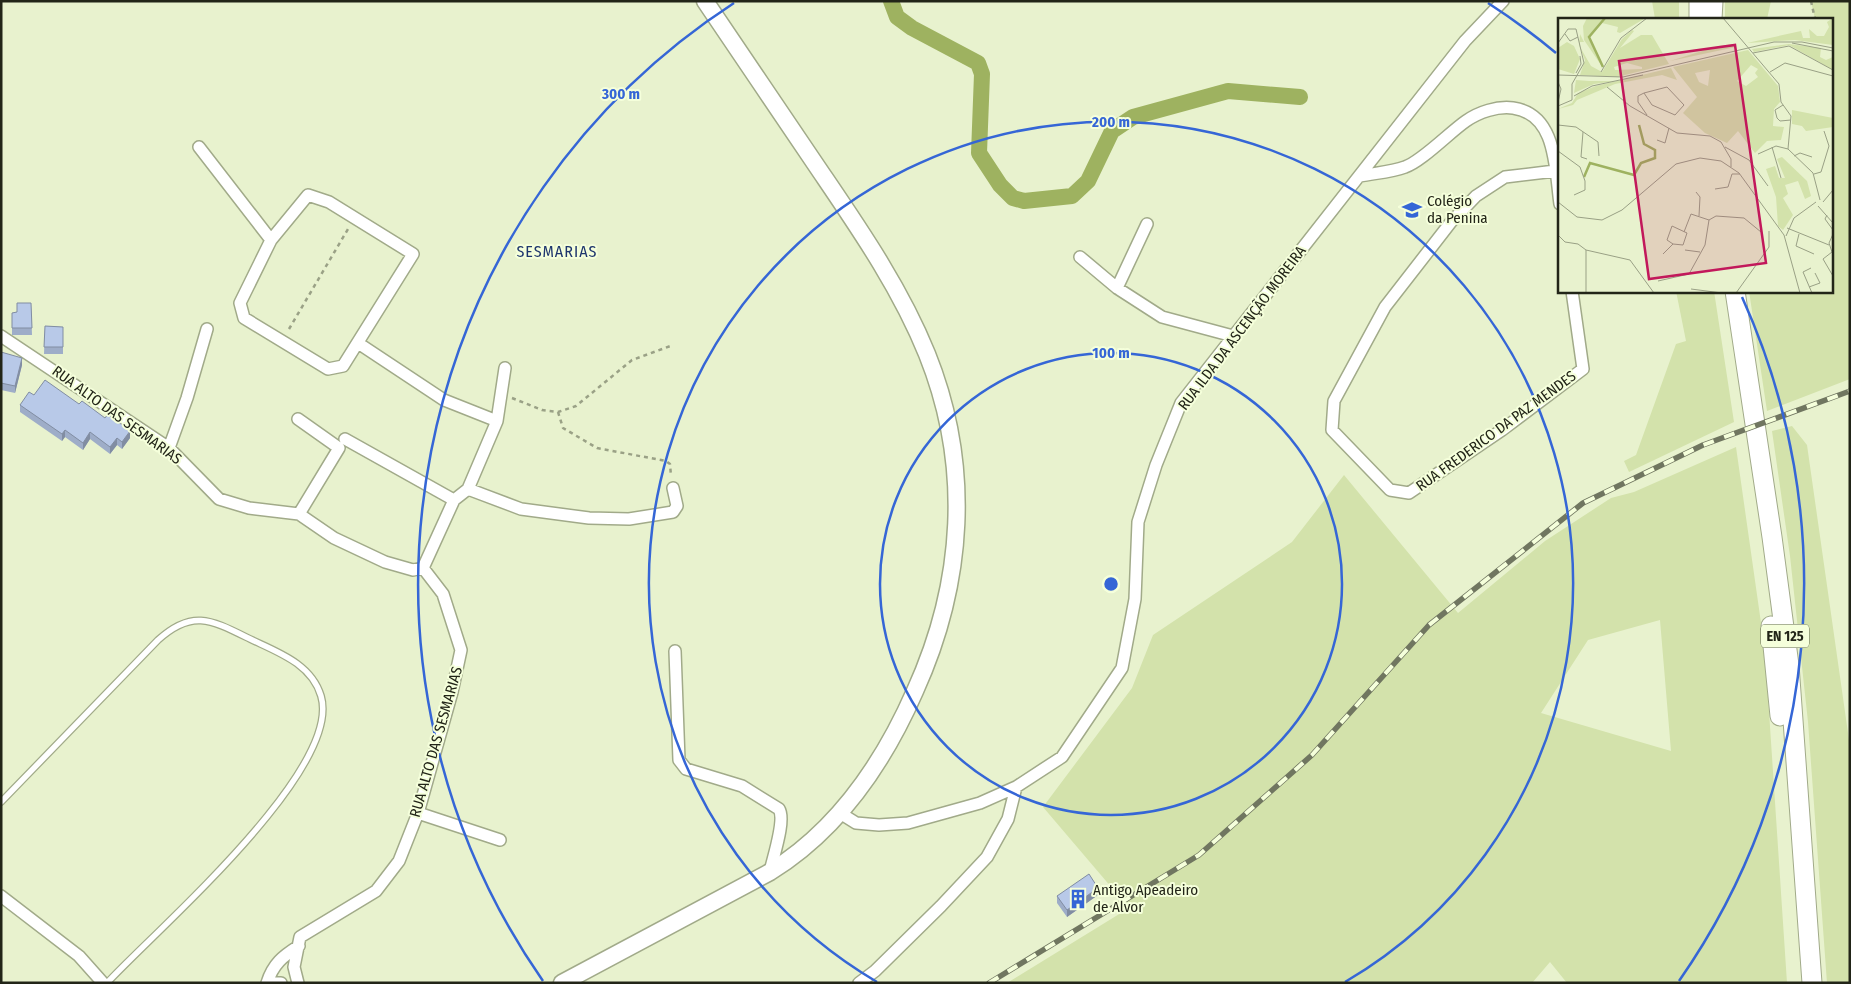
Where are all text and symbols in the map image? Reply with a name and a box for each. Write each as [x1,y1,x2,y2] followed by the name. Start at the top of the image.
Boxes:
[1558,18,1834,292] inset map
[601,85,640,103] text: 300 m
[1091,113,1130,131] text: 200 m
[1427,192,1488,227] place label: Colégio da Penina
[1401,199,1423,221] school or university icon: Colégio da Penina
[516,242,598,261] district label: SESMARIAS
[1174,242,1310,414] street label: RUA ILDA DA ASCENÇÃO MOREIRA
[1092,344,1130,362] text: 100 m
[49,362,185,468] street label: RUA ALTO DAS SESMARIAS
[1413,367,1579,495] street label: RUA FREDERICO DA PAZ MENDES
[1102,575,1120,593] centre of rings
[1761,624,1809,648] road number: EN 125
[406,665,466,819] street label: RUA ALTO DAS SESMARIAS
[1093,881,1198,916] place label: Antigo Apeadeiro de Alvor
[1067,888,1089,910] building icon: Antigo Apeadeiro de Alvor

